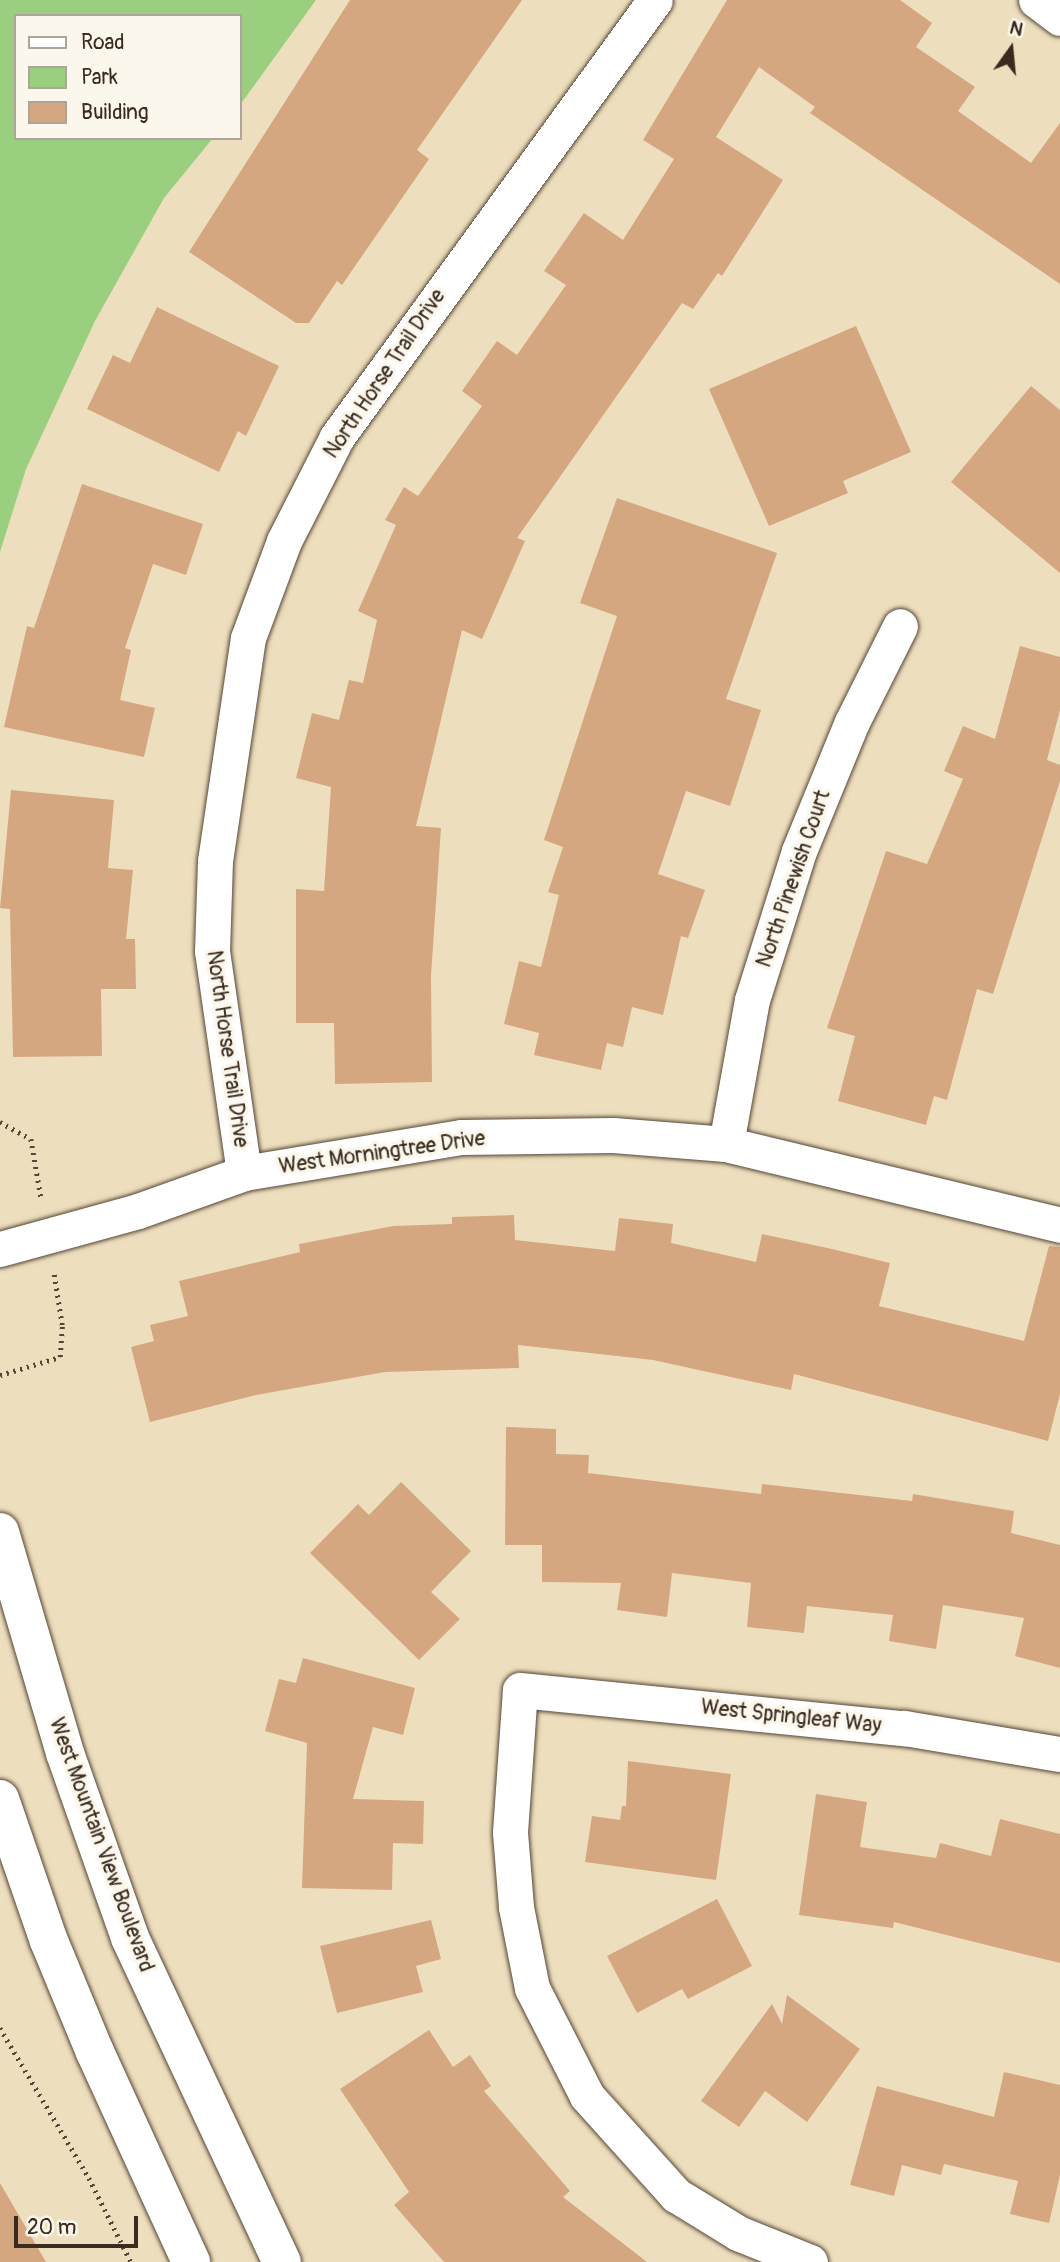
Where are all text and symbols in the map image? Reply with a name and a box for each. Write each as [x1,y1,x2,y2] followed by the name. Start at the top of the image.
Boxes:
[14,14,242,140] legend
[976,14,1046,84] north arrow
[1007,15,1026,42] text: N
[81,29,125,56] text: Road
[81,64,118,91] text: Park
[81,99,148,126] text: Building
[319,285,451,463] street label: North Horse Trail Drive
[752,787,836,971] street label: North Pinewish Court
[201,949,253,1149] street label: North Horse Trail Drive
[277,1126,487,1180] street label: West Morningtree Drive
[700,1695,882,1739] street label: West Springleaf Way
[43,1714,159,1976] street label: West Mountain View Boulevard
[18,2202,142,2246] scale bar
[27,2214,76,2241] text: 20 m

